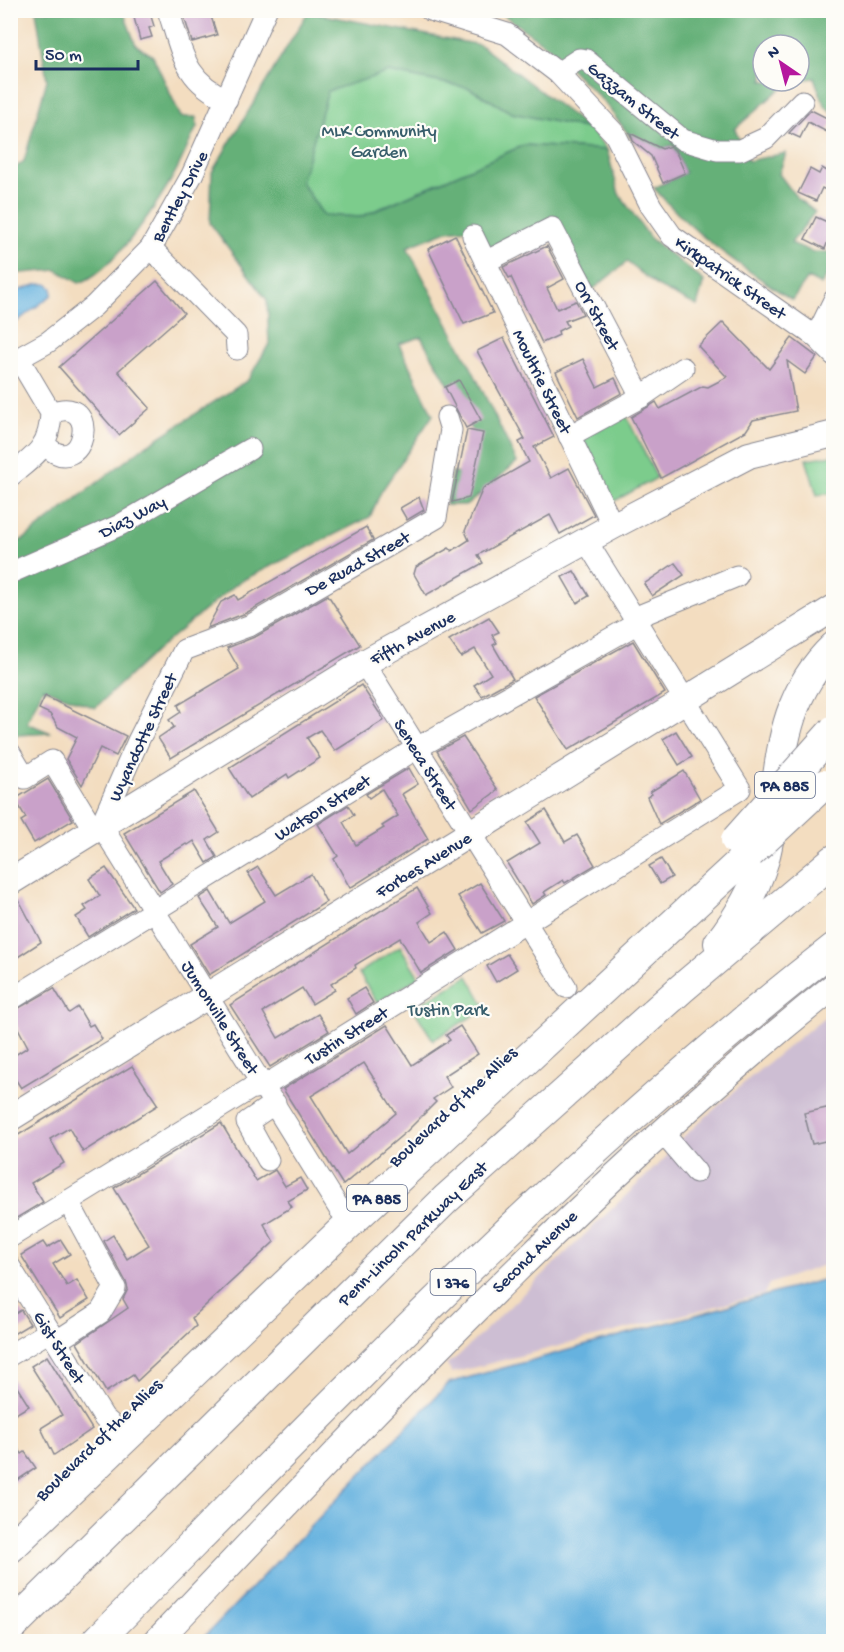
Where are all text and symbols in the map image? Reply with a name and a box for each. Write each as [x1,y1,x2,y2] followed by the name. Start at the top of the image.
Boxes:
[36,33,138,71] scale bar
[751,33,811,93] north arrow
[765,42,785,64] text: N
[45,46,82,67] text: 50 m
[582,58,684,146] street label: Gazzam Street
[321,122,437,164] park label: MLK Community Garden
[148,147,214,247] street label: Bentley Drive
[670,233,791,326] street label: Kirkpatrick Street
[569,278,624,356] street label: Orr Street
[506,327,576,439] street label: Moultrie Street
[96,492,170,545] street label: Diaz Way
[302,527,415,603] street label: De Ruad Street
[366,607,460,672] street label: Fifth Avenue
[105,669,184,805] street label: Wyandotte Street
[387,716,461,816] street label: Seneca Street
[271,770,377,847] street label: Watson Street
[755,772,815,798] road number: PA 885
[372,828,477,904] street label: Forbes Avenue
[176,958,263,1080] street label: Jumonville Street
[407,1001,490,1022] park label: Tustin Park
[301,1002,394,1071] street label: Tustin Street
[385,1042,523,1173] street label: Boulevard of the Allies
[334,1157,494,1312] street label: Penn-Lincoln Parkway East
[347,1185,407,1211] road number: PA 885
[489,1206,583,1299] street label: Second Avenue
[430,1269,476,1295] road number: I 376
[27,1308,89,1390] street label: Gist Street
[32,1374,168,1507] street label: Boulevard of the Allies

